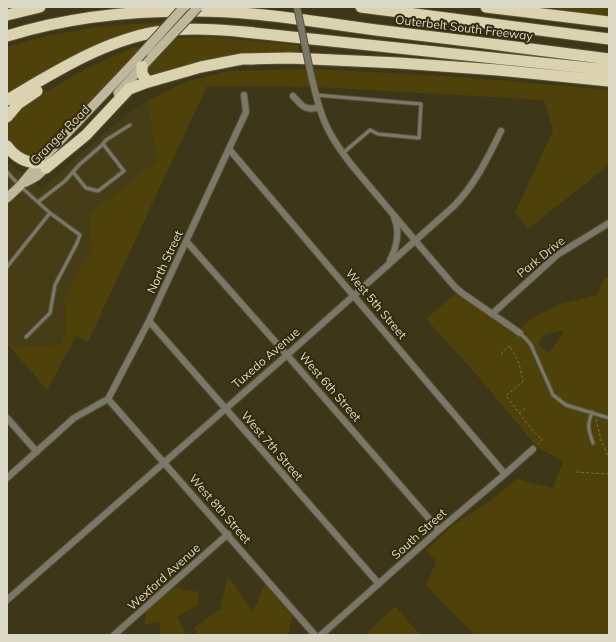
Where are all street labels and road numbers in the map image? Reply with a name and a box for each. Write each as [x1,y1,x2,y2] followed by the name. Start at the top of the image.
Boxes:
[394,12,534,43] street label: Outerbelt South Freeway
[27,102,93,168] street label: Granger Road
[143,228,186,296] street label: North Street
[514,233,568,280] street label: Park Drive
[343,265,410,342] street label: West 5th Street
[229,324,303,391] street label: Tuxedo Avenue
[296,349,365,424] street label: West 6th Street
[238,408,307,483] street label: West 7th Street
[186,471,255,546] street label: West 8th Street
[388,505,449,562] street label: South Street
[124,540,203,613] street label: Wexford Avenue

